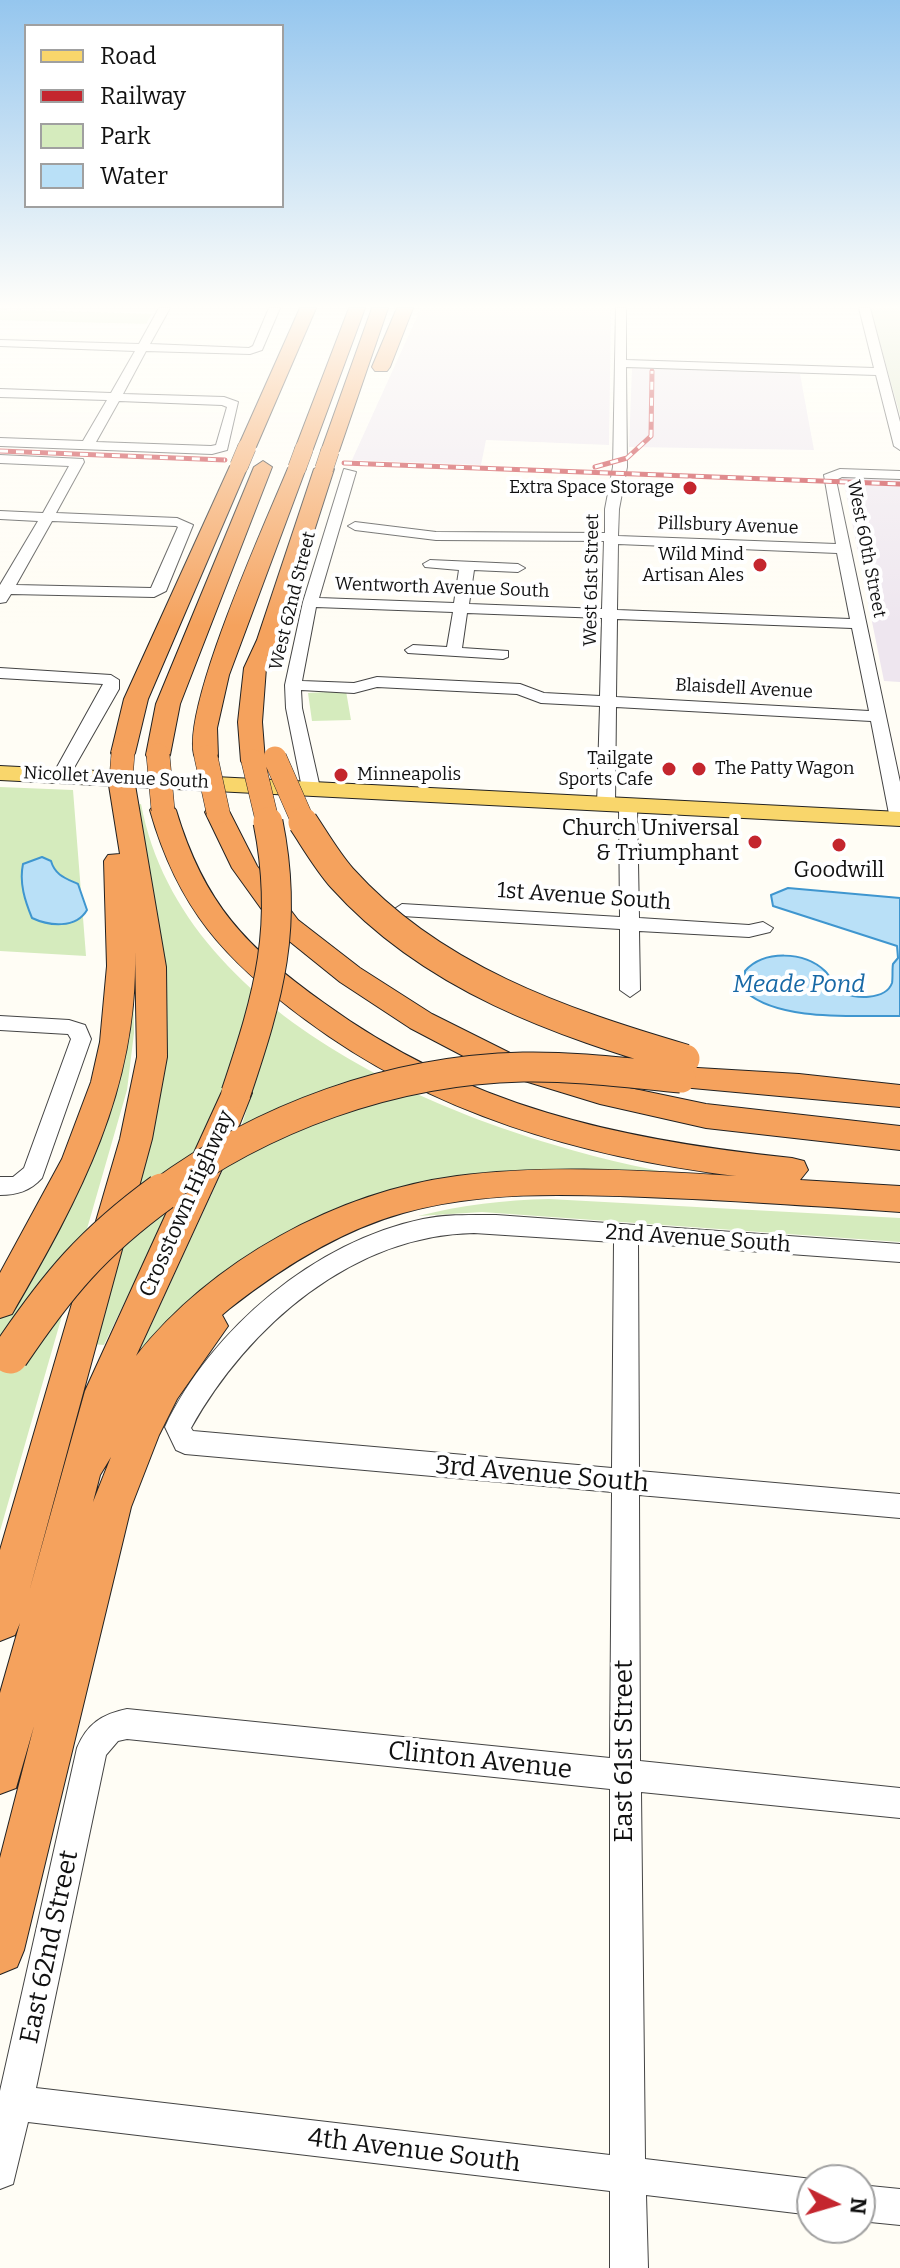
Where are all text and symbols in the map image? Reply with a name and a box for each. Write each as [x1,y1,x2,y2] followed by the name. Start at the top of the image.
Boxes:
[24,24,284,208] legend
[100,42,156,70] text: Road
[100,82,186,110] text: Railway
[100,122,151,150] text: Park
[100,162,168,190] text: Water
[509,477,674,499] place label: Extra Space Storage
[842,478,890,620] street label: West 60th Street
[681,479,699,497] marker: Extra Space Storage
[580,513,604,647] street label: West 61st Street
[657,513,799,539] street label: Pillsbury Avenue
[265,529,321,673] street label: West 62nd Street
[642,544,744,586] place label: Wild Mind Artisan Ales
[751,556,769,574] marker: Wild Mind Artisan Ales
[334,573,550,603] street label: Wentworth Avenue South
[675,675,813,703] street label: Blaisdell Avenue
[558,748,653,790] place label: Tailgate Sports Cafe
[715,758,854,780] place label: The Patty Wagon
[660,760,678,778] marker: Tailgate Sports Cafe
[690,760,708,778] marker: The Patty Wagon
[23,762,209,794] street label: Nicollet Avenue South
[357,764,461,786] place label: Minneapolis
[332,766,350,784] marker: Minneapolis
[562,816,739,868] place label: Church Universal & Triumphant
[746,833,764,851] marker: Church Universal & Triumphant
[830,836,848,854] marker: Goodwill
[794,858,884,884] place label: Goodwill
[496,878,672,916] street label: 1st Avenue South
[733,971,865,999] water label: Meade Pond
[134,1107,240,1301] street label: Crosstown Highway
[604,1219,792,1259] street label: 2nd Avenue South
[434,1450,650,1500] street label: 3rd Avenue South
[609,1660,641,1842] street label: East 61st Street
[386,1736,574,1786] street label: Clinton Avenue
[14,1848,86,2046] street label: East 62nd Street
[306,2122,522,2180] street label: 4th Avenue South
[796,2164,876,2244] north arrow
[844,2196,873,2216] text: N

